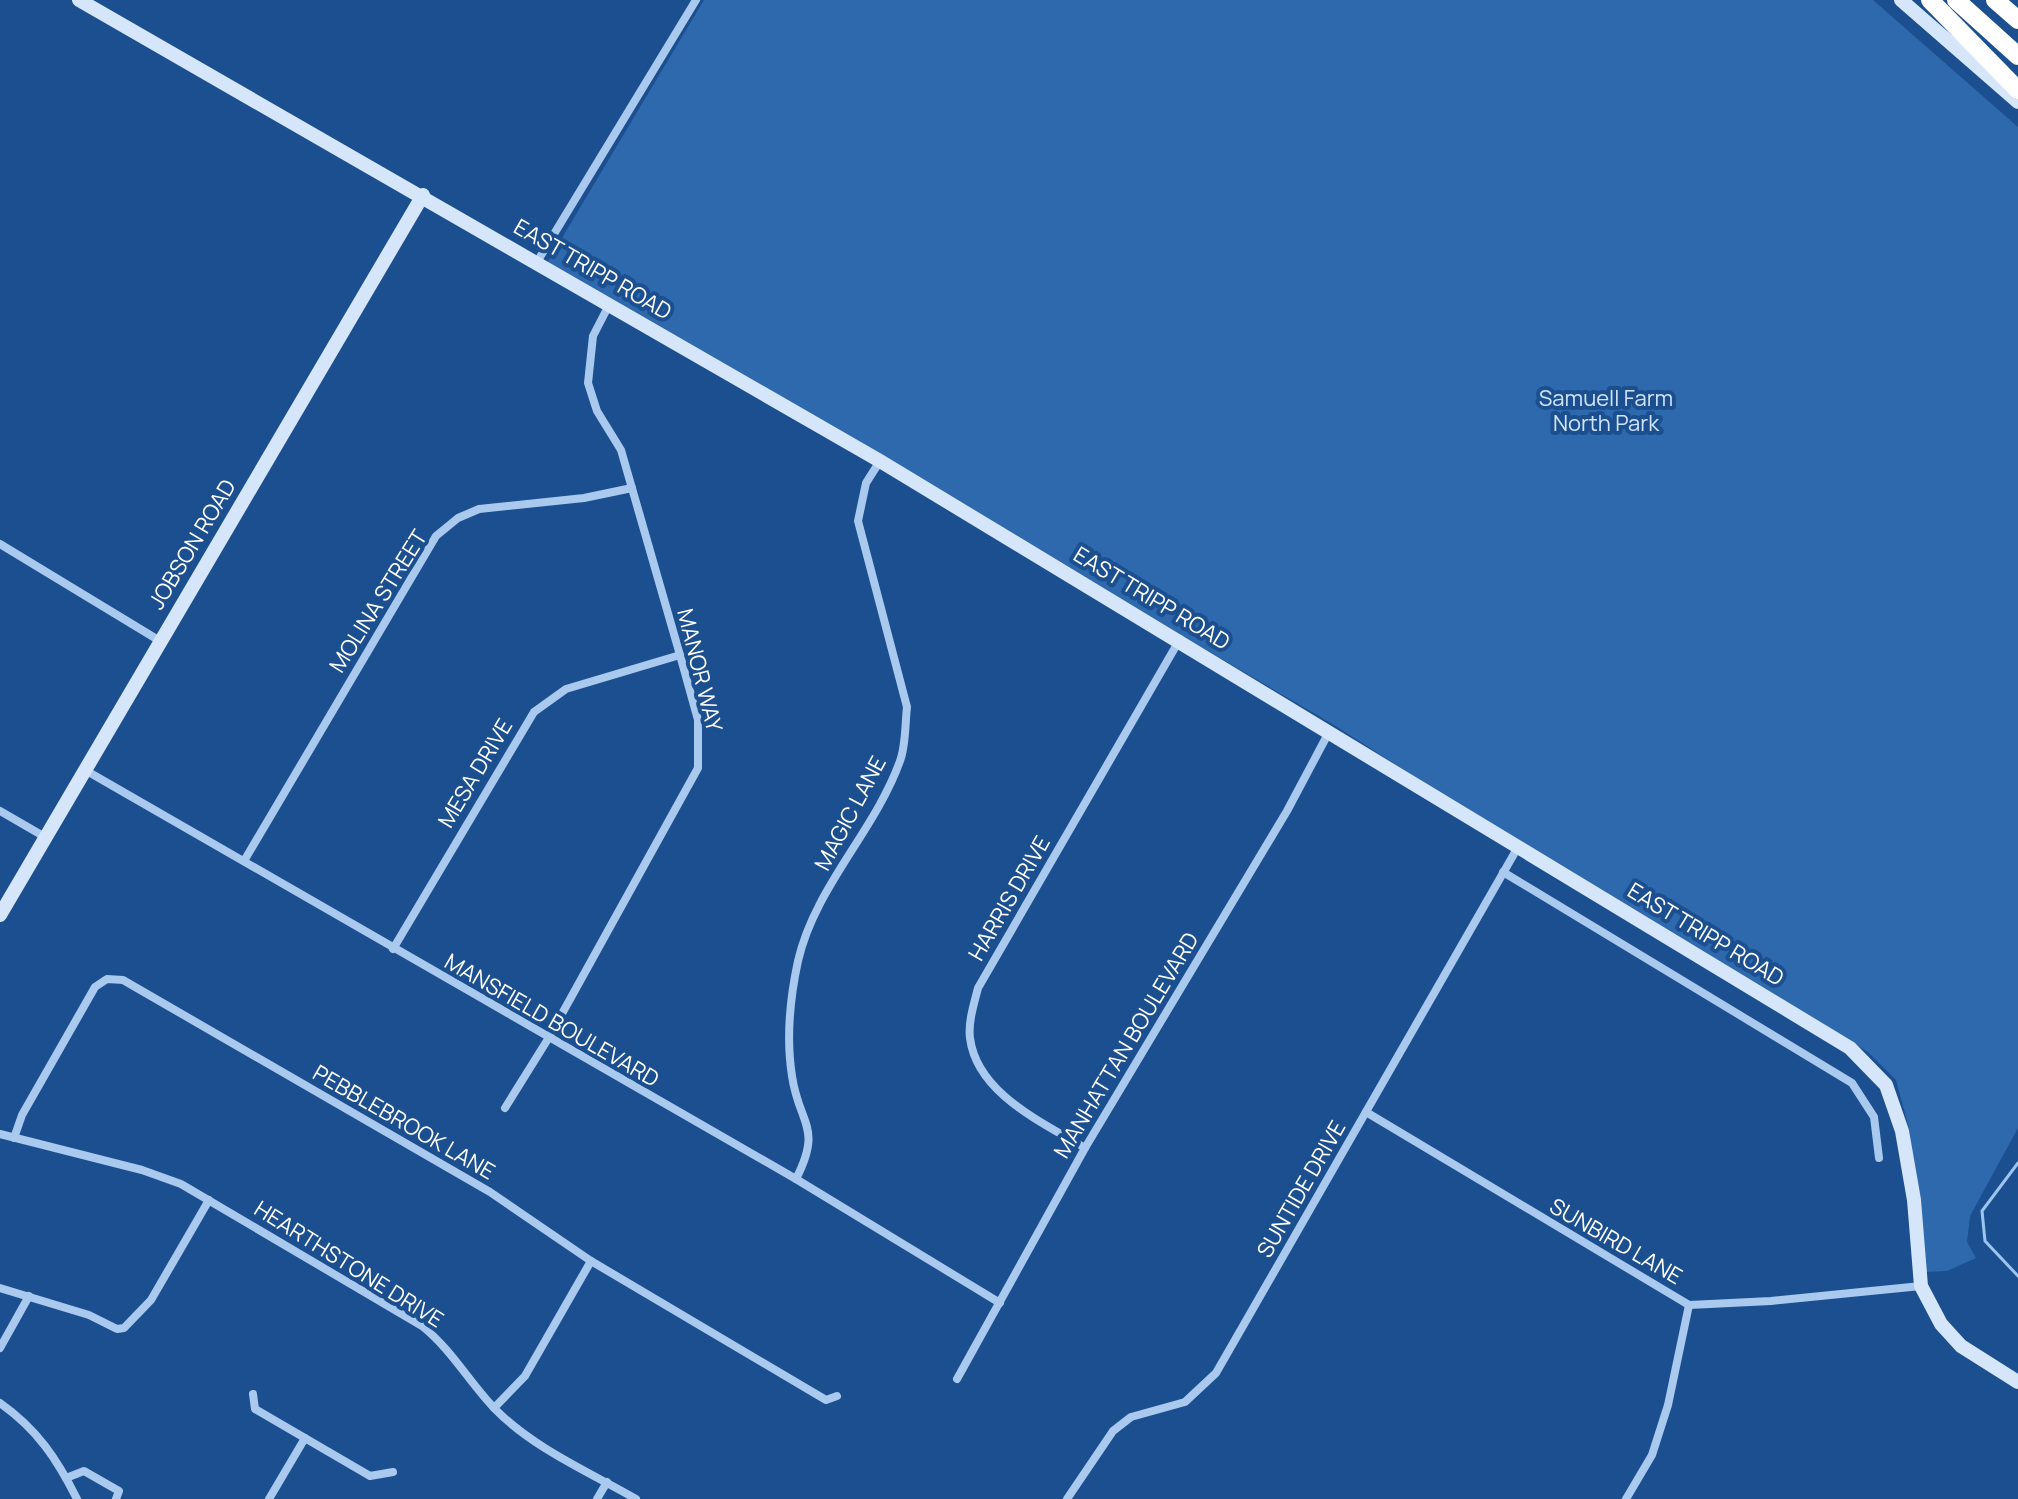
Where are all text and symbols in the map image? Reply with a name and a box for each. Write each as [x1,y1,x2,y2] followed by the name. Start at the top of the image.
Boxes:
[509,212,677,326] street label: EAST TRIPP ROAD
[1539,383,1673,438] park label: Samuell Farm North Park
[141,473,243,615] street label: JOBSON ROAD
[322,524,434,678] street label: MOLINA STREET
[1068,539,1236,657] street label: EAST TRIPP ROAD
[670,605,730,735] street label: MANOR WAY
[431,713,519,833] street label: MESA DRIVE
[807,751,893,875] street label: MAGIC LANE
[961,830,1057,966] street label: HARRIS DRIVE
[1622,875,1790,993] street label: EAST TRIPP ROAD
[1047,926,1205,1164] street label: MANHATTAN BOULEVARD
[439,946,665,1094] street label: MANSFIELD BOULEVARD
[307,1058,501,1186] street label: PEBBLEBROOK LANE
[1250,1115,1352,1263] street label: SUNTIDE DRIVE
[1544,1191,1688,1291] street label: SUNBIRD LANE
[249,1194,449,1334] street label: HEARTHSTONE DRIVE

